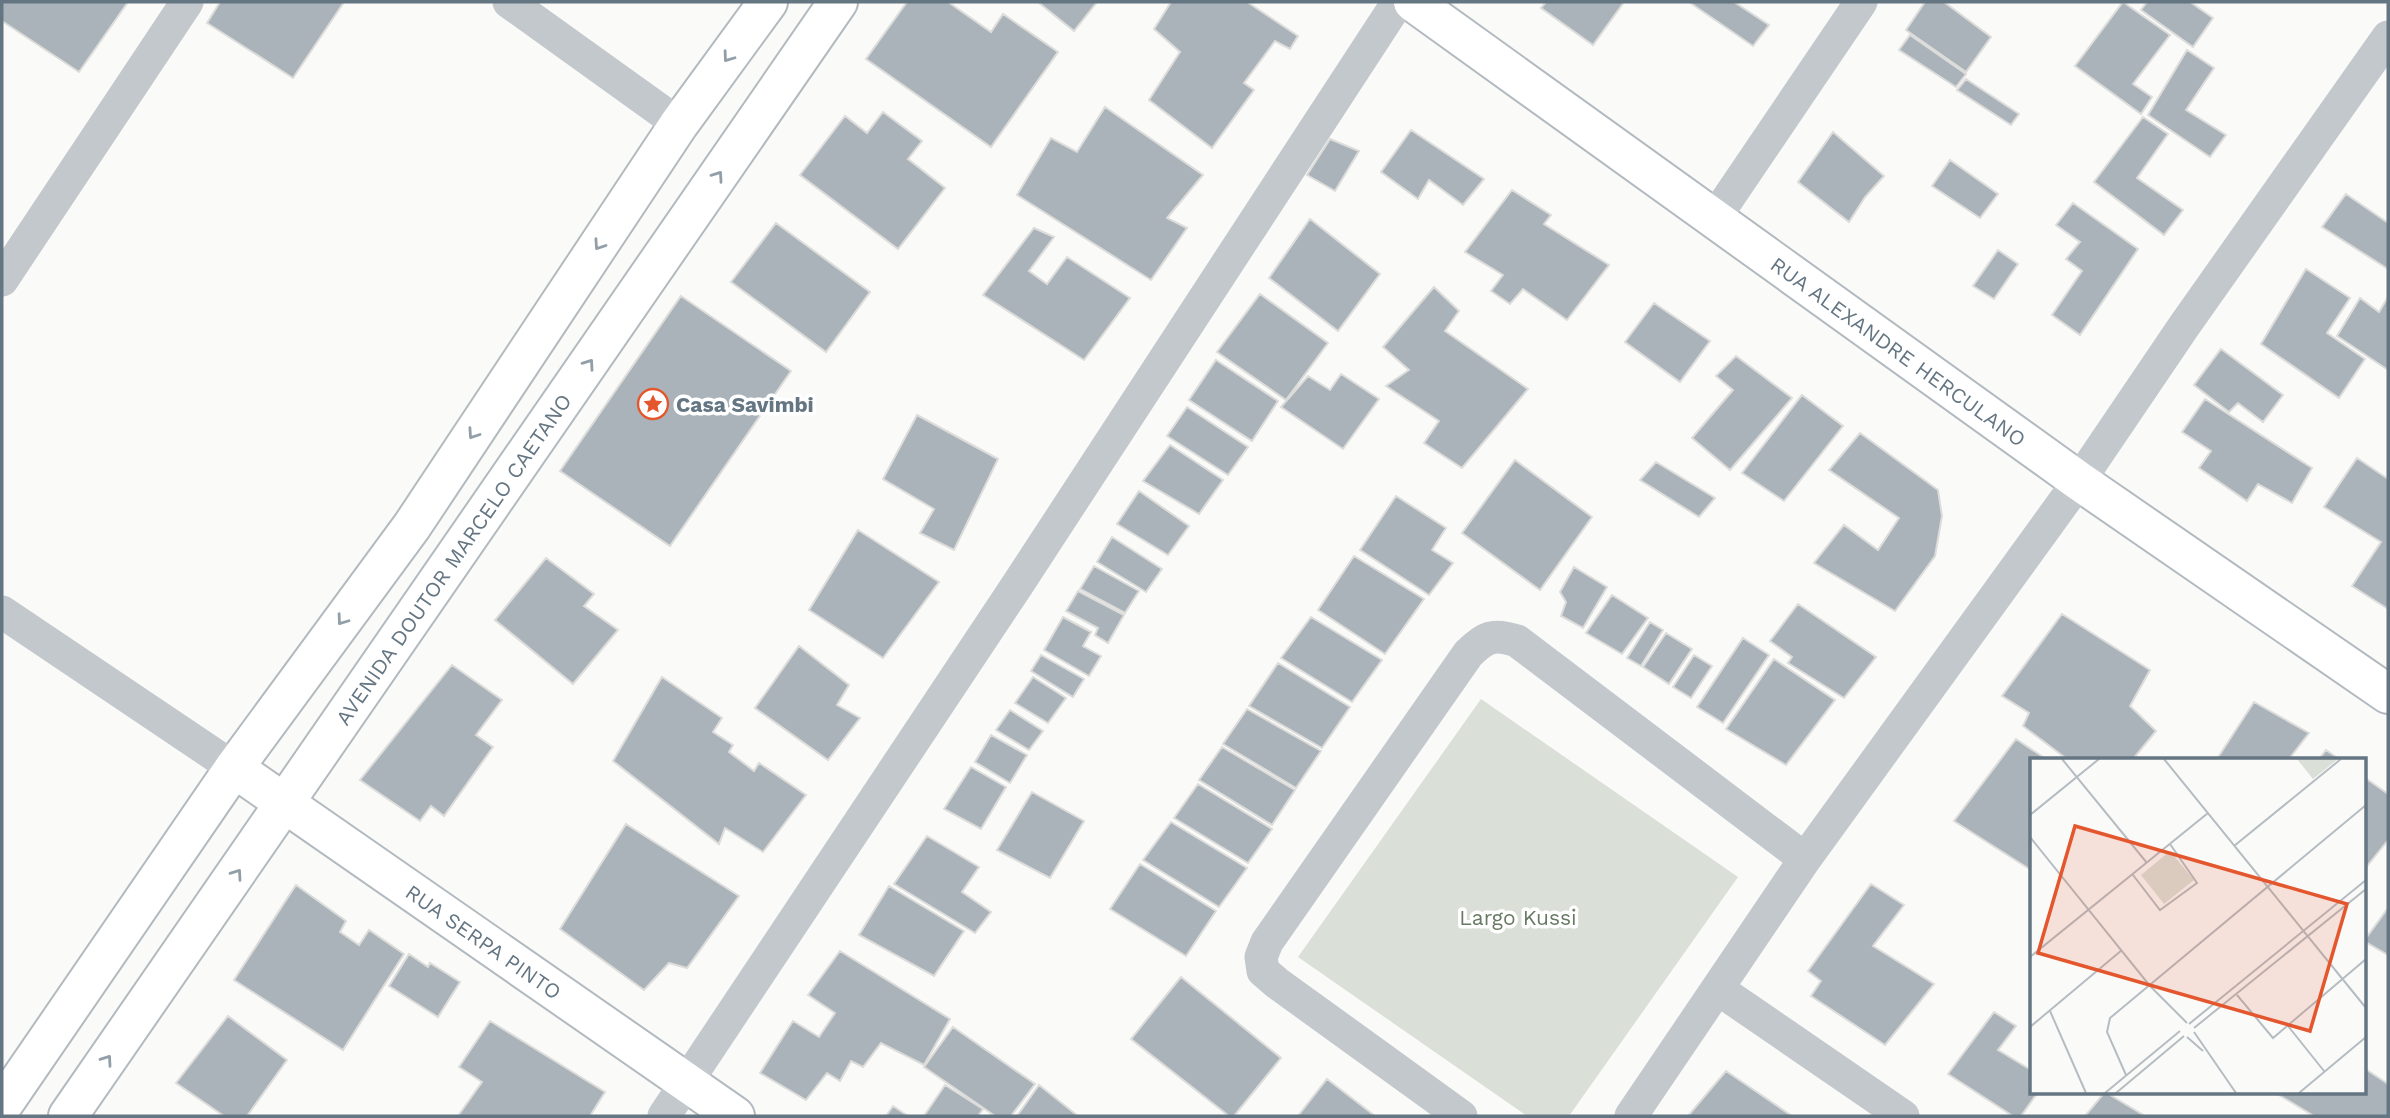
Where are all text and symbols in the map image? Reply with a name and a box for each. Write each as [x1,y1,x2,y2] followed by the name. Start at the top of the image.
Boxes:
[723,49,736,62] one-way arrow
[710,171,722,184] one-way arrow
[594,237,607,250] one-way arrow
[1766,251,2031,451] street label: RUA ALEXANDRE HERCULANO
[581,359,593,372] one-way arrow
[636,387,670,421] place icon: Casa Savimbi
[330,389,576,729] street label: AVENIDA DOUTOR MARCELO CAETANO
[676,392,814,417] place label: Casa Savimbi
[469,426,481,439] one-way arrow
[338,612,350,625] one-way arrow
[2030,758,2366,1094] inset map
[229,868,242,881] one-way arrow
[401,879,566,1004] street label: RUA SERPA PINTO
[1459,905,1577,930] park label: Largo Kussi
[99,1055,111,1068] one-way arrow

